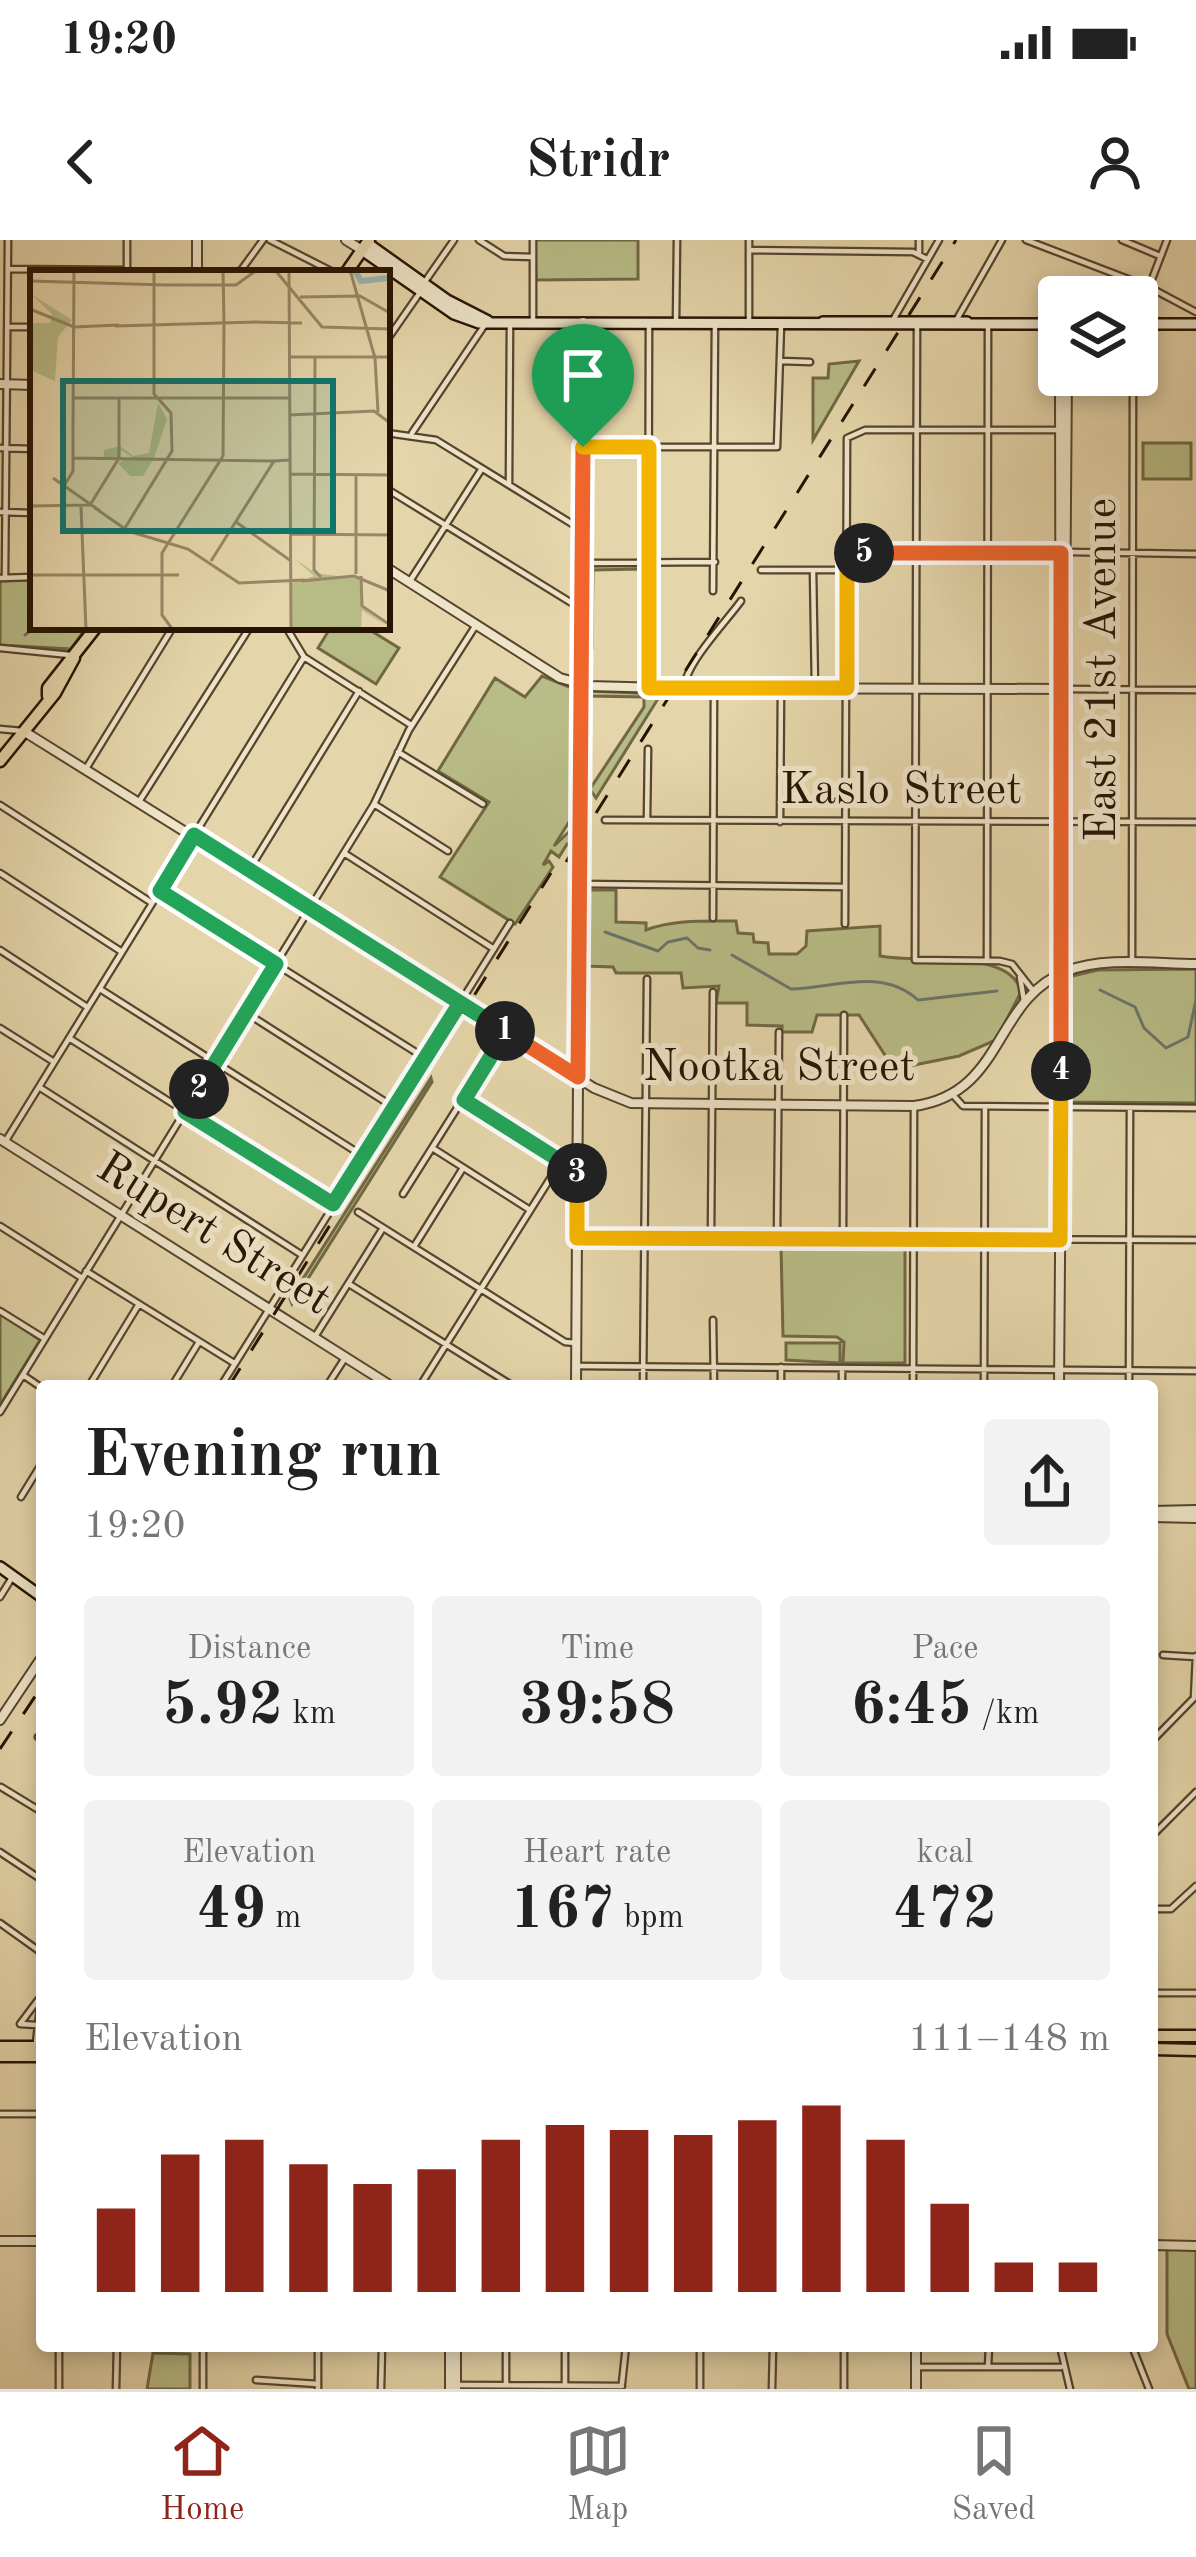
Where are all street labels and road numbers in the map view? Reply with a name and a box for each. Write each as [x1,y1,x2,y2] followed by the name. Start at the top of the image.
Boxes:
[1081,498,1126,842] street label: East 21st Avenue
[780,769,1022,814] street label: Kaslo Street
[643,1046,915,1091] street label: Nootka Street
[88,1145,338,1325] street label: Rupert Street

